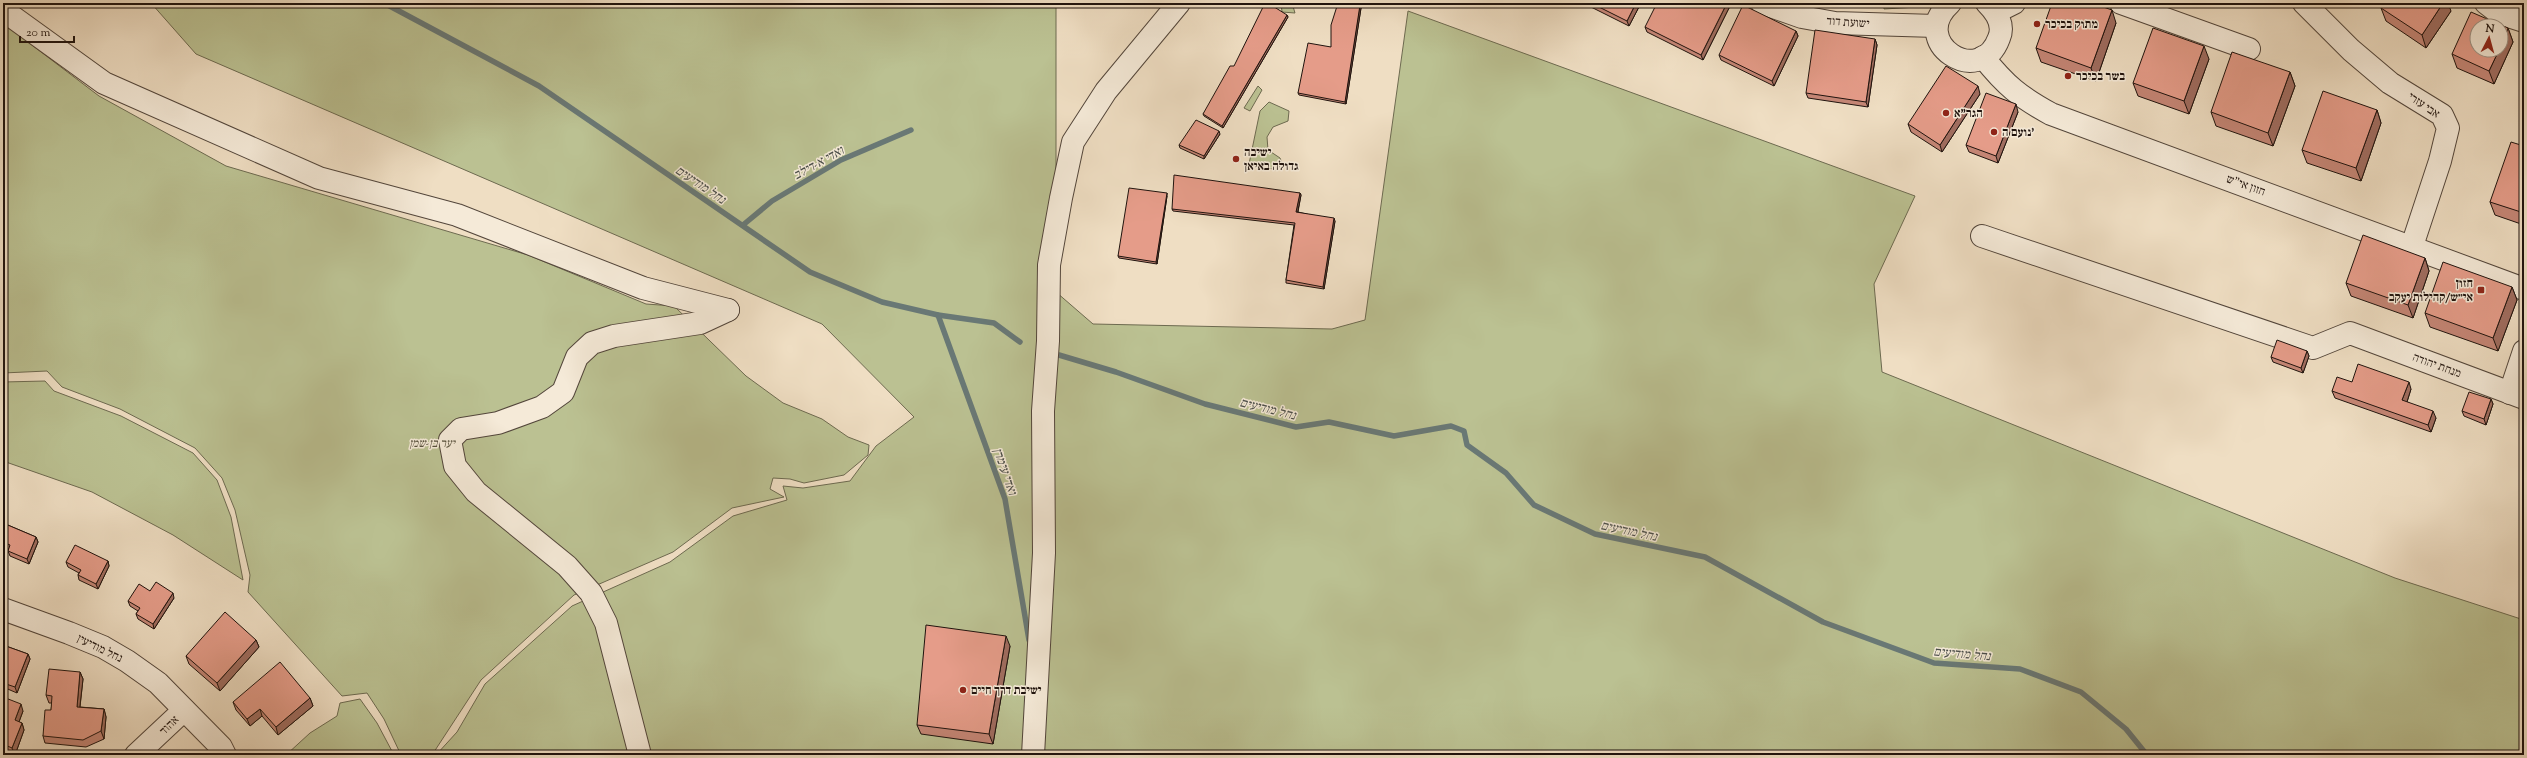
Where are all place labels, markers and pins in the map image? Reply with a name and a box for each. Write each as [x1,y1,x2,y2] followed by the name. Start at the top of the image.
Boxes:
[2045,16,2098,34] place label: מתוק בכיכר
[2032,19,2042,29] marker: מתוק בכיכר
[2076,68,2125,86] place label: בשר בכיכר
[2063,71,2073,81] marker: בשר בכיכר
[1954,105,1983,123] place label: הגר"א
[1941,108,1951,118] marker: הגר"א
[2002,124,2035,142] place label: נועם ה’
[1989,127,1999,137] marker: נועם ה’
[1244,144,1299,176] place label: ישיבה גדולה באיאן
[1231,154,1241,164] marker: ישיבה גדולה באיאן
[2389,275,2473,307] place label: חזון אי״ש/קהילות יעקב
[2476,285,2486,295] marker: חזון אי״ש/קהילות יעקב
[971,682,1042,700] place label: ישיבת דרך חיים
[958,685,968,695] marker: ישיבת דרך חיים

